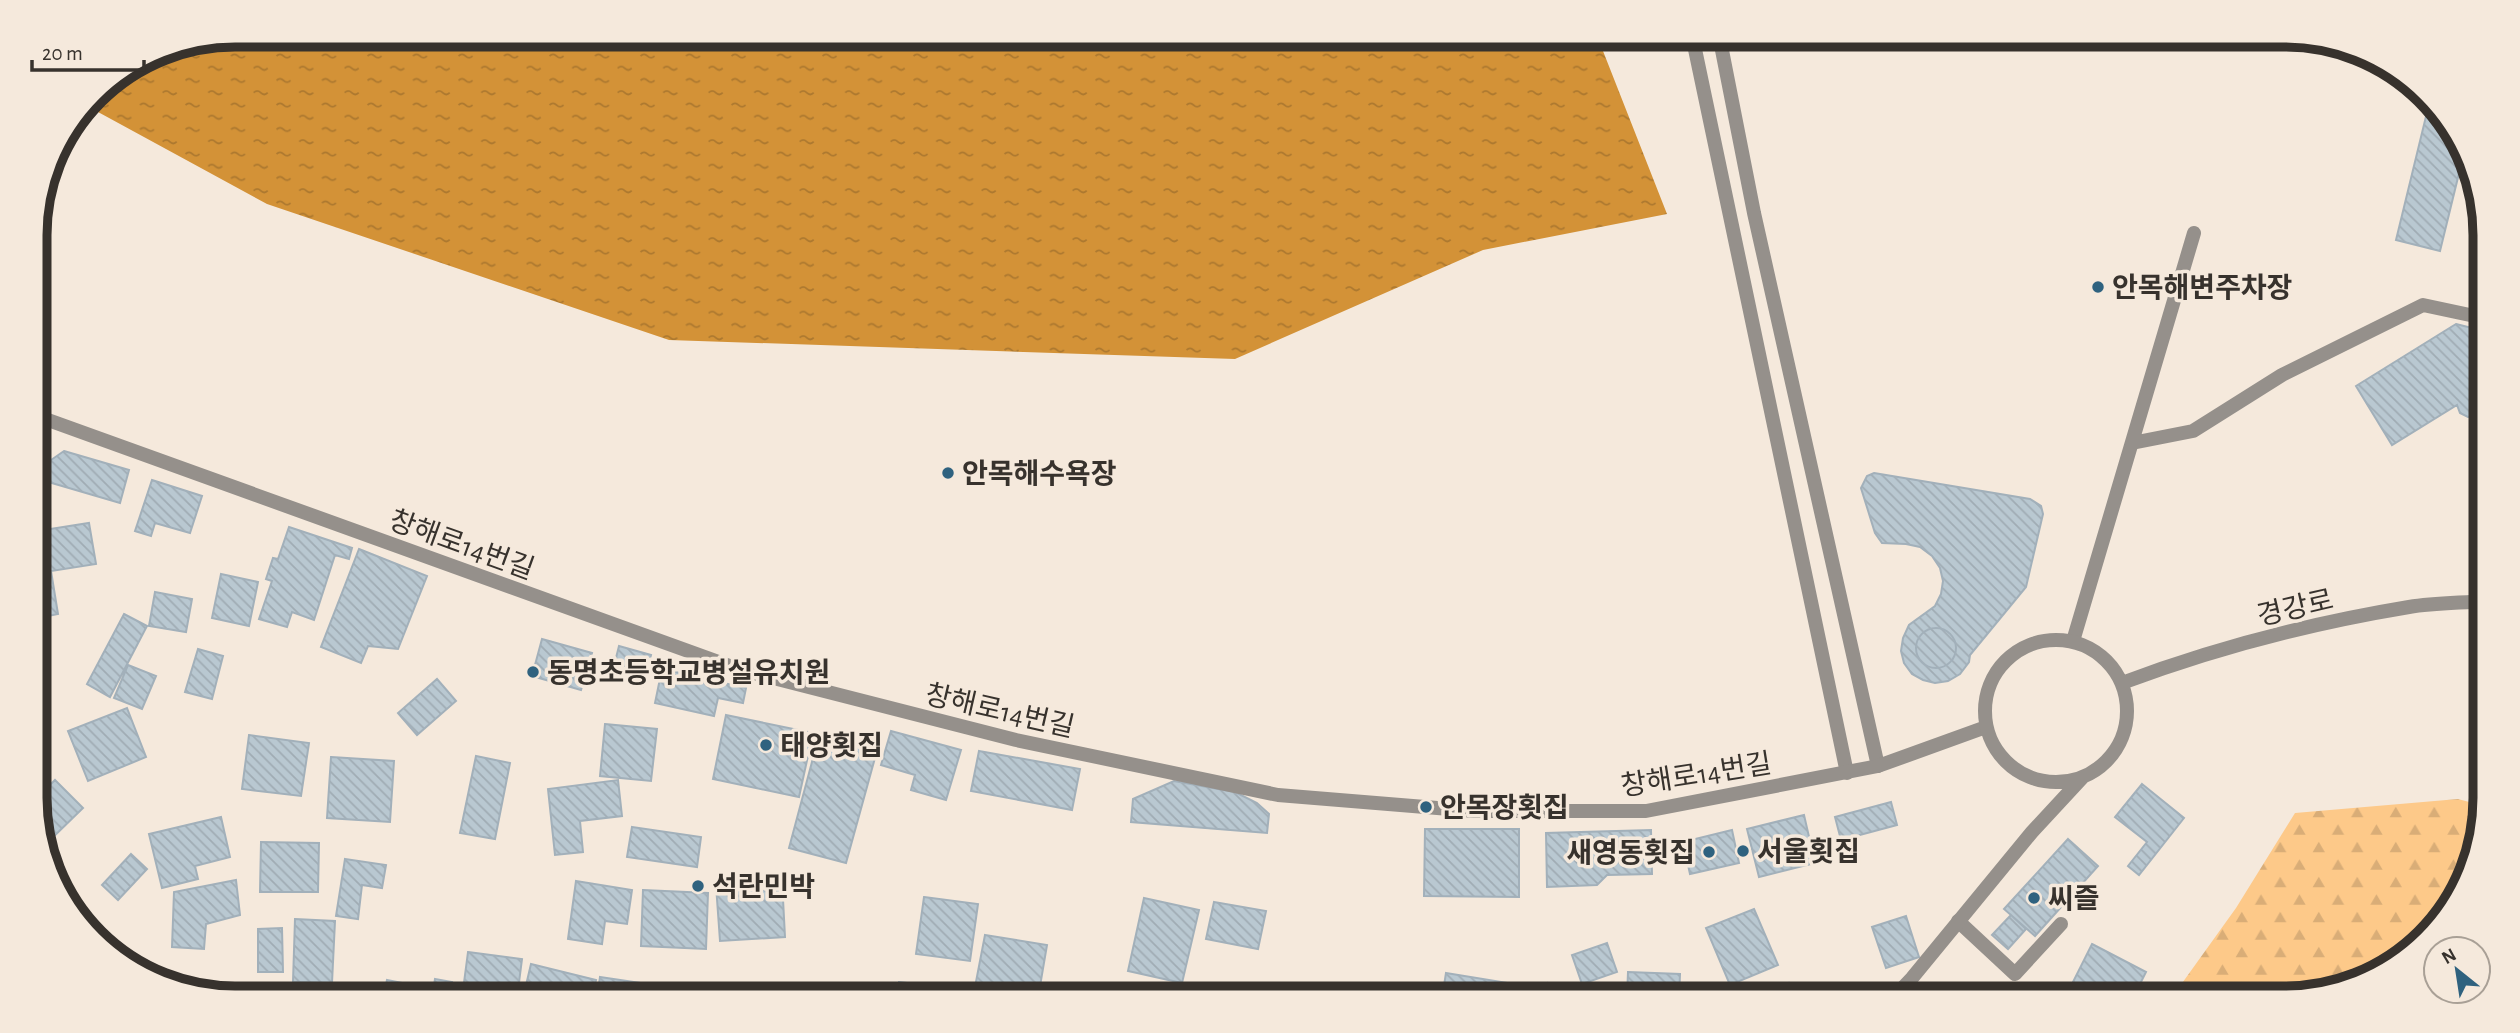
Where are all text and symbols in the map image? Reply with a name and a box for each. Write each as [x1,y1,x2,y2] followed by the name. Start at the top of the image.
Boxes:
[32,28,144,72] scale bar
[42,43,83,64] text: 20 m
[2112,273,2292,303] place label: 안목해변주차장
[2090,279,2106,295] marker: 안목해변주차장
[962,459,1117,489] place label: 안목해수욕장
[940,465,956,481] marker: 안목해수욕장
[385,505,538,585] street label: 창해로14번길
[2254,585,2336,631] street label: 경강로
[547,658,830,688] place label: 동명초등학교병설유치원
[525,664,541,680] marker: 동명초등학교병설유치원
[922,679,1077,743] street label: 창해로14번길
[780,731,883,761] place label: 태양횟집
[758,737,774,753] marker: 태양횟집
[1619,748,1774,802] street label: 창해로14번길
[1440,793,1569,823] place label: 안목장횟집
[1418,799,1434,815] marker: 안목장횟집
[1757,837,1860,867] place label: 서울횟집
[1566,838,1695,868] place label: 새영동횟집
[1735,843,1751,859] marker: 서울횟집
[1701,844,1717,860] marker: 새영동횟집
[712,872,815,902] place label: 석란민박
[690,878,706,894] marker: 석란민박
[2048,885,2100,914] place label: 씨즐
[2026,890,2042,906] marker: 씨즐
[2422,935,2492,1005] north arrow
[2439,945,2460,968] text: N

